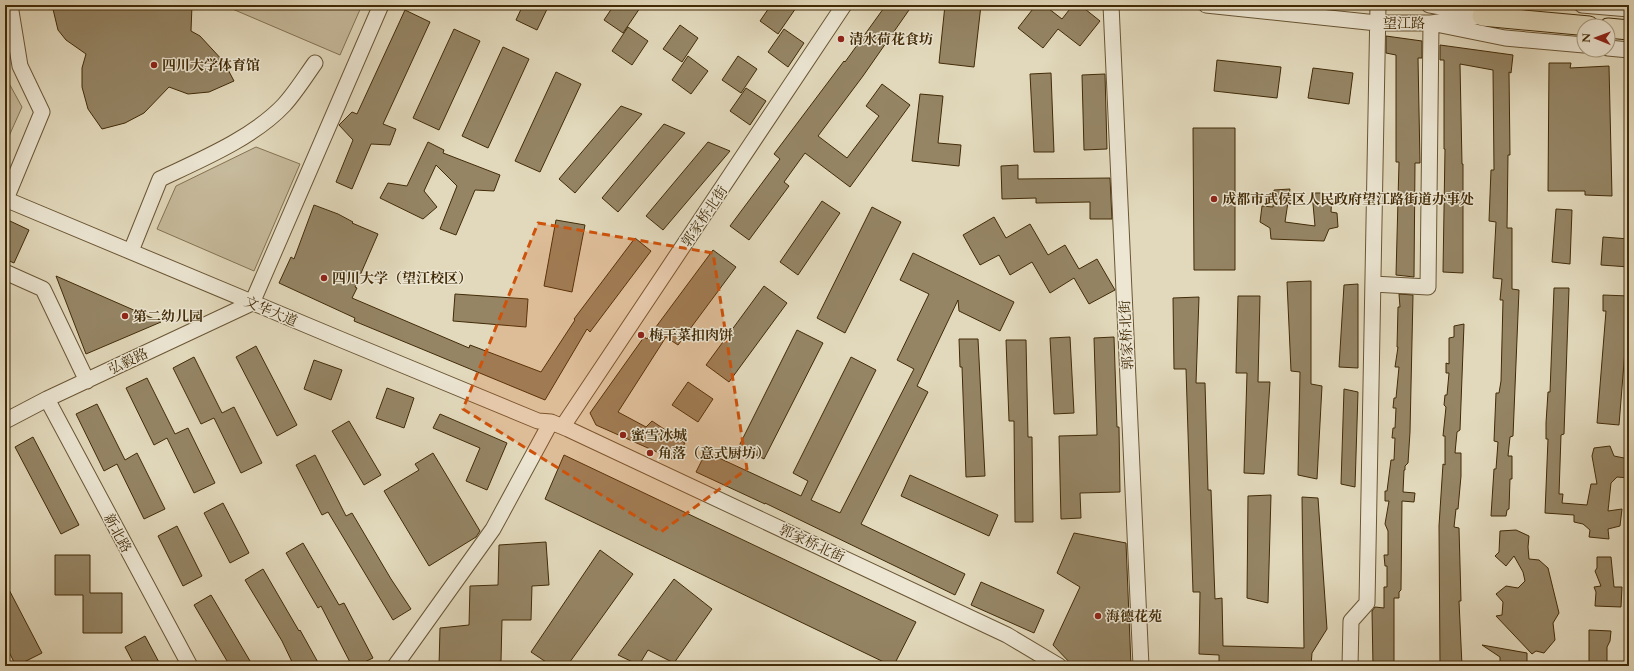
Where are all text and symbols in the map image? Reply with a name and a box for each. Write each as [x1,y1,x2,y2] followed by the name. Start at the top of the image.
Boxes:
[1383,14,1425,33] street label: 望江路
[1576,18,1616,58] north arrow
[849,30,933,49] place label: 清水荷花食坊
[1579,32,1594,43] text: N
[836,34,846,44] marker: 清水荷花食坊
[162,56,260,75] place label: 四川大学体育馆
[149,60,159,70] marker: 四川大学体育馆
[677,182,732,251] street label: 郭家桥北街
[1222,190,1474,209] place label: 成都市武侯区人民政府望江路街道办事处
[1209,194,1219,204] marker: 成都市武侯区人民政府望江路街道办事处
[332,269,472,288] place label: 四川大学（望江校区）
[319,273,329,283] marker: 四川大学（望江校区）
[241,292,300,331] street label: 文华大道
[1115,300,1138,370] street label: 郭家桥北街
[133,307,203,326] place label: 第二幼儿园
[120,311,130,321] marker: 第二幼儿园
[649,326,733,345] place label: 梅干菜扣肉饼
[636,330,646,340] marker: 梅干菜扣肉饼
[105,344,151,379] street label: 弘毅路
[631,426,687,445] place label: 蜜雪冰城
[618,430,628,440] marker: 蜜雪冰城
[658,444,770,463] place label: 角落（意式厨坊）
[645,448,655,458] marker: 角落（意式厨坊）
[99,510,136,556] street label: 新北路
[776,520,848,567] street label: 郭家桥北街
[1106,607,1162,626] place label: 海德花苑
[1093,611,1103,621] marker: 海德花苑

